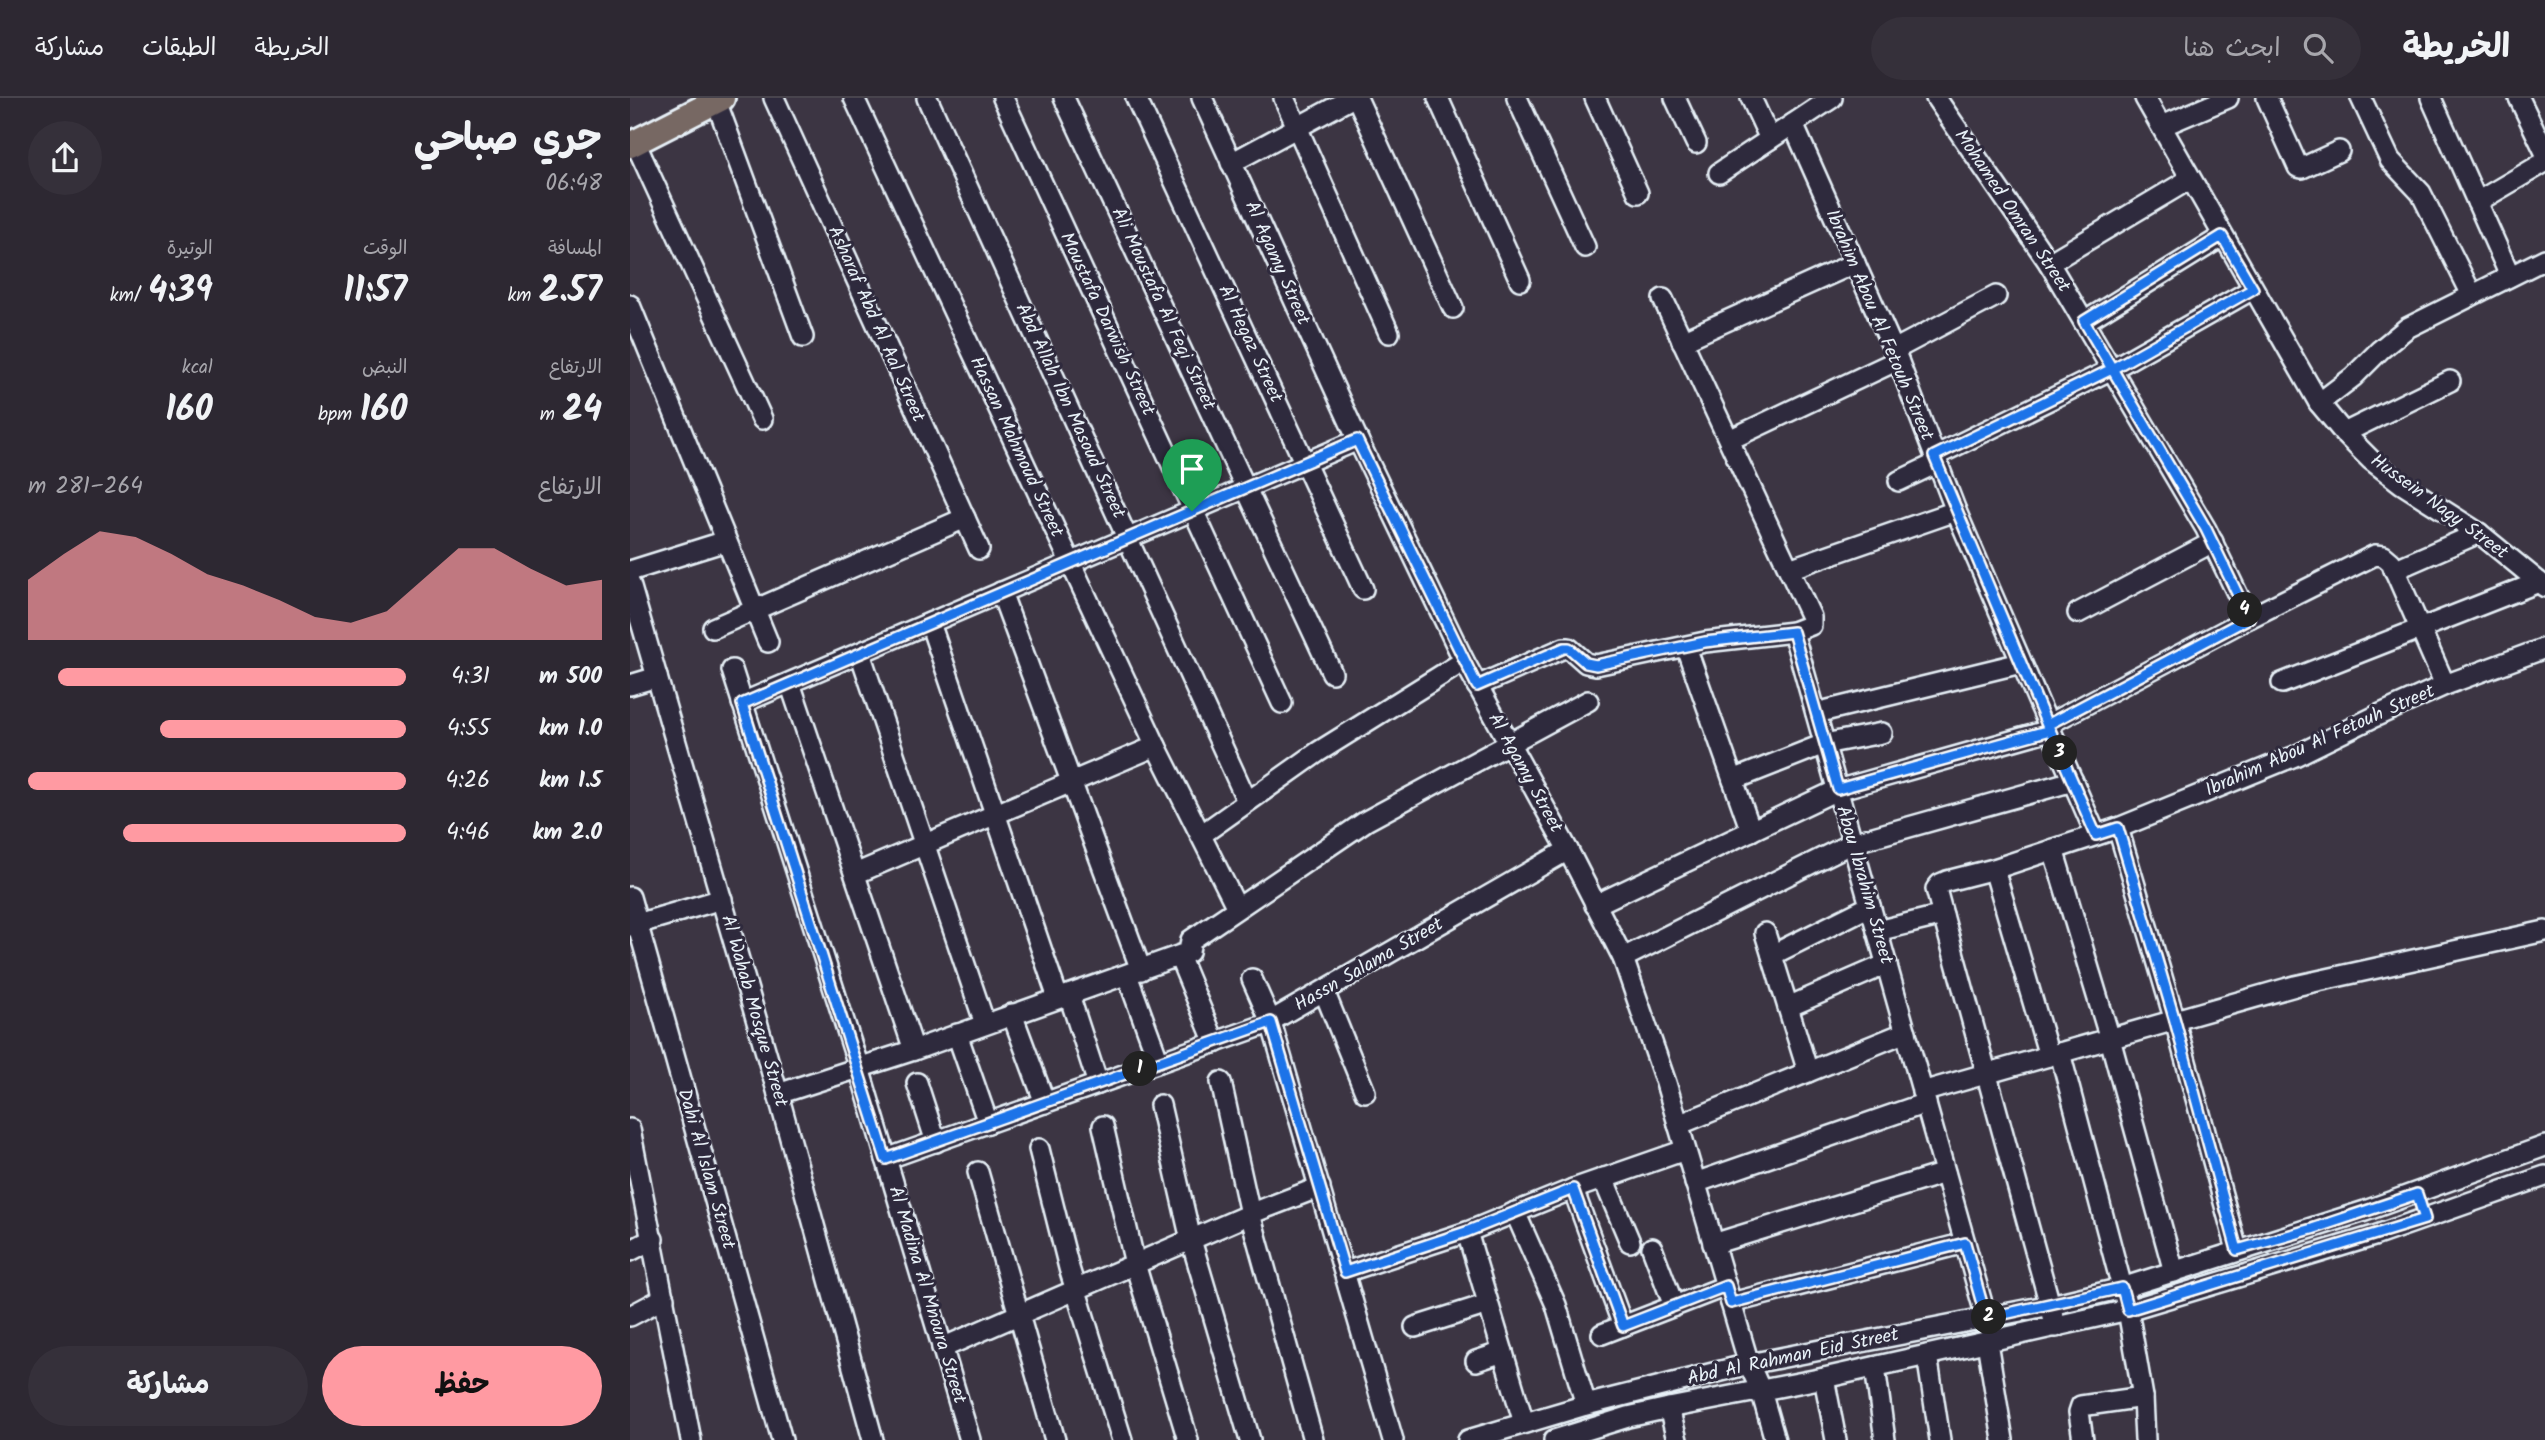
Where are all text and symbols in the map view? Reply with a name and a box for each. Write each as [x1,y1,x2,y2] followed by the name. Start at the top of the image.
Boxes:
[1871,17,2361,80] search box
[2403,22,2510,75] text: الخريطة
[2183,28,2281,70] text: ابحث هنا
[35,29,104,68] text: مشاركة
[142,29,217,68] text: الطبقات
[255,29,329,68] text: الخريطة
[2299,29,2337,67] icon: search
[414,110,602,170] text: جري صباحي
[28,121,102,195] button: share
[1946,123,2078,299] street label: Mohamed Omran Street
[546,166,602,202] text: 06:48
[1236,196,1318,331] street label: Al Agamy Street
[1103,203,1224,416] street label: Ali Moustafa Al Feqi Street
[1817,205,1942,446] street label: Ibrahim Abou Al Fetouh Street
[819,221,933,428] street label: Asharaf Abd Al Aal Street
[1051,227,1163,421] street label: Moustafa Darwish Street
[167,234,213,264] text: الوتيرة
[363,234,407,264] text: الوقت
[548,234,602,264] text: المسافة
[148,264,213,320] text: 4:39
[343,264,407,320] text: 11:57
[539,264,602,320] text: 2.57
[1210,280,1291,409] street label: Al Hegaz Street
[110,281,148,311] text: /km
[507,281,539,311] text: km
[1007,298,1133,524] street label: Abd Allah Ibn Masoud Street
[961,352,1071,543] street label: Hassan Mahmoud Street
[182,353,213,383] text: kcal
[362,353,407,383] text: النبض
[549,353,602,383] text: الارتفاع
[165,383,213,439] text: 160
[360,383,407,439] text: 160
[563,383,602,439] text: 24
[318,400,360,430] text: bpm
[540,400,563,430] text: m
[1162,439,1222,511] pin
[2364,447,2515,568] street label: Hussein Nagy Street
[1173,450,1211,488] icon: arrive
[28,469,143,505] text: 264–281 m
[538,470,602,506] text: الارتفاع
[2228,592,2262,628] pin: 4
[2239,594,2250,624] text: 4
[451,659,490,695] text: 4:31
[539,659,602,695] text: 500 m
[2200,676,2440,805] street label: Ibrahim Abou Al Fetouh Street
[1480,707,1571,839] street label: Al Agamy Street
[447,711,490,747] text: 4:55
[539,711,602,747] text: 1.0 km
[2042,736,2078,770] pin: 3
[2054,737,2065,767] text: 3
[446,763,490,799] text: 4:26
[539,763,602,799] text: 1.5 km
[1827,802,1901,968] street label: Abou Ibrahim Street
[446,815,490,851] text: 4:46
[532,815,602,851] text: 2.0 km
[1289,910,1450,1020] street label: Hassn Salama Street
[712,911,796,1111] street label: Al Wahab Mosque Street
[1122,1052,1158,1086] pin: 1
[1137,1053,1142,1083] text: 1
[669,1085,743,1253] street label: Dahi Al Islam Street
[880,1183,975,1408] street label: Al Madina Al Mnoura Street
[1972,1300,2006,1334] pin: 2
[1983,1301,1994,1331] text: 2
[1685,1320,1902,1394] street label: Abd Al Rahman Eid Street
[28,1346,308,1426] button: مشاركة
[322,1346,602,1426] button: حفظ

